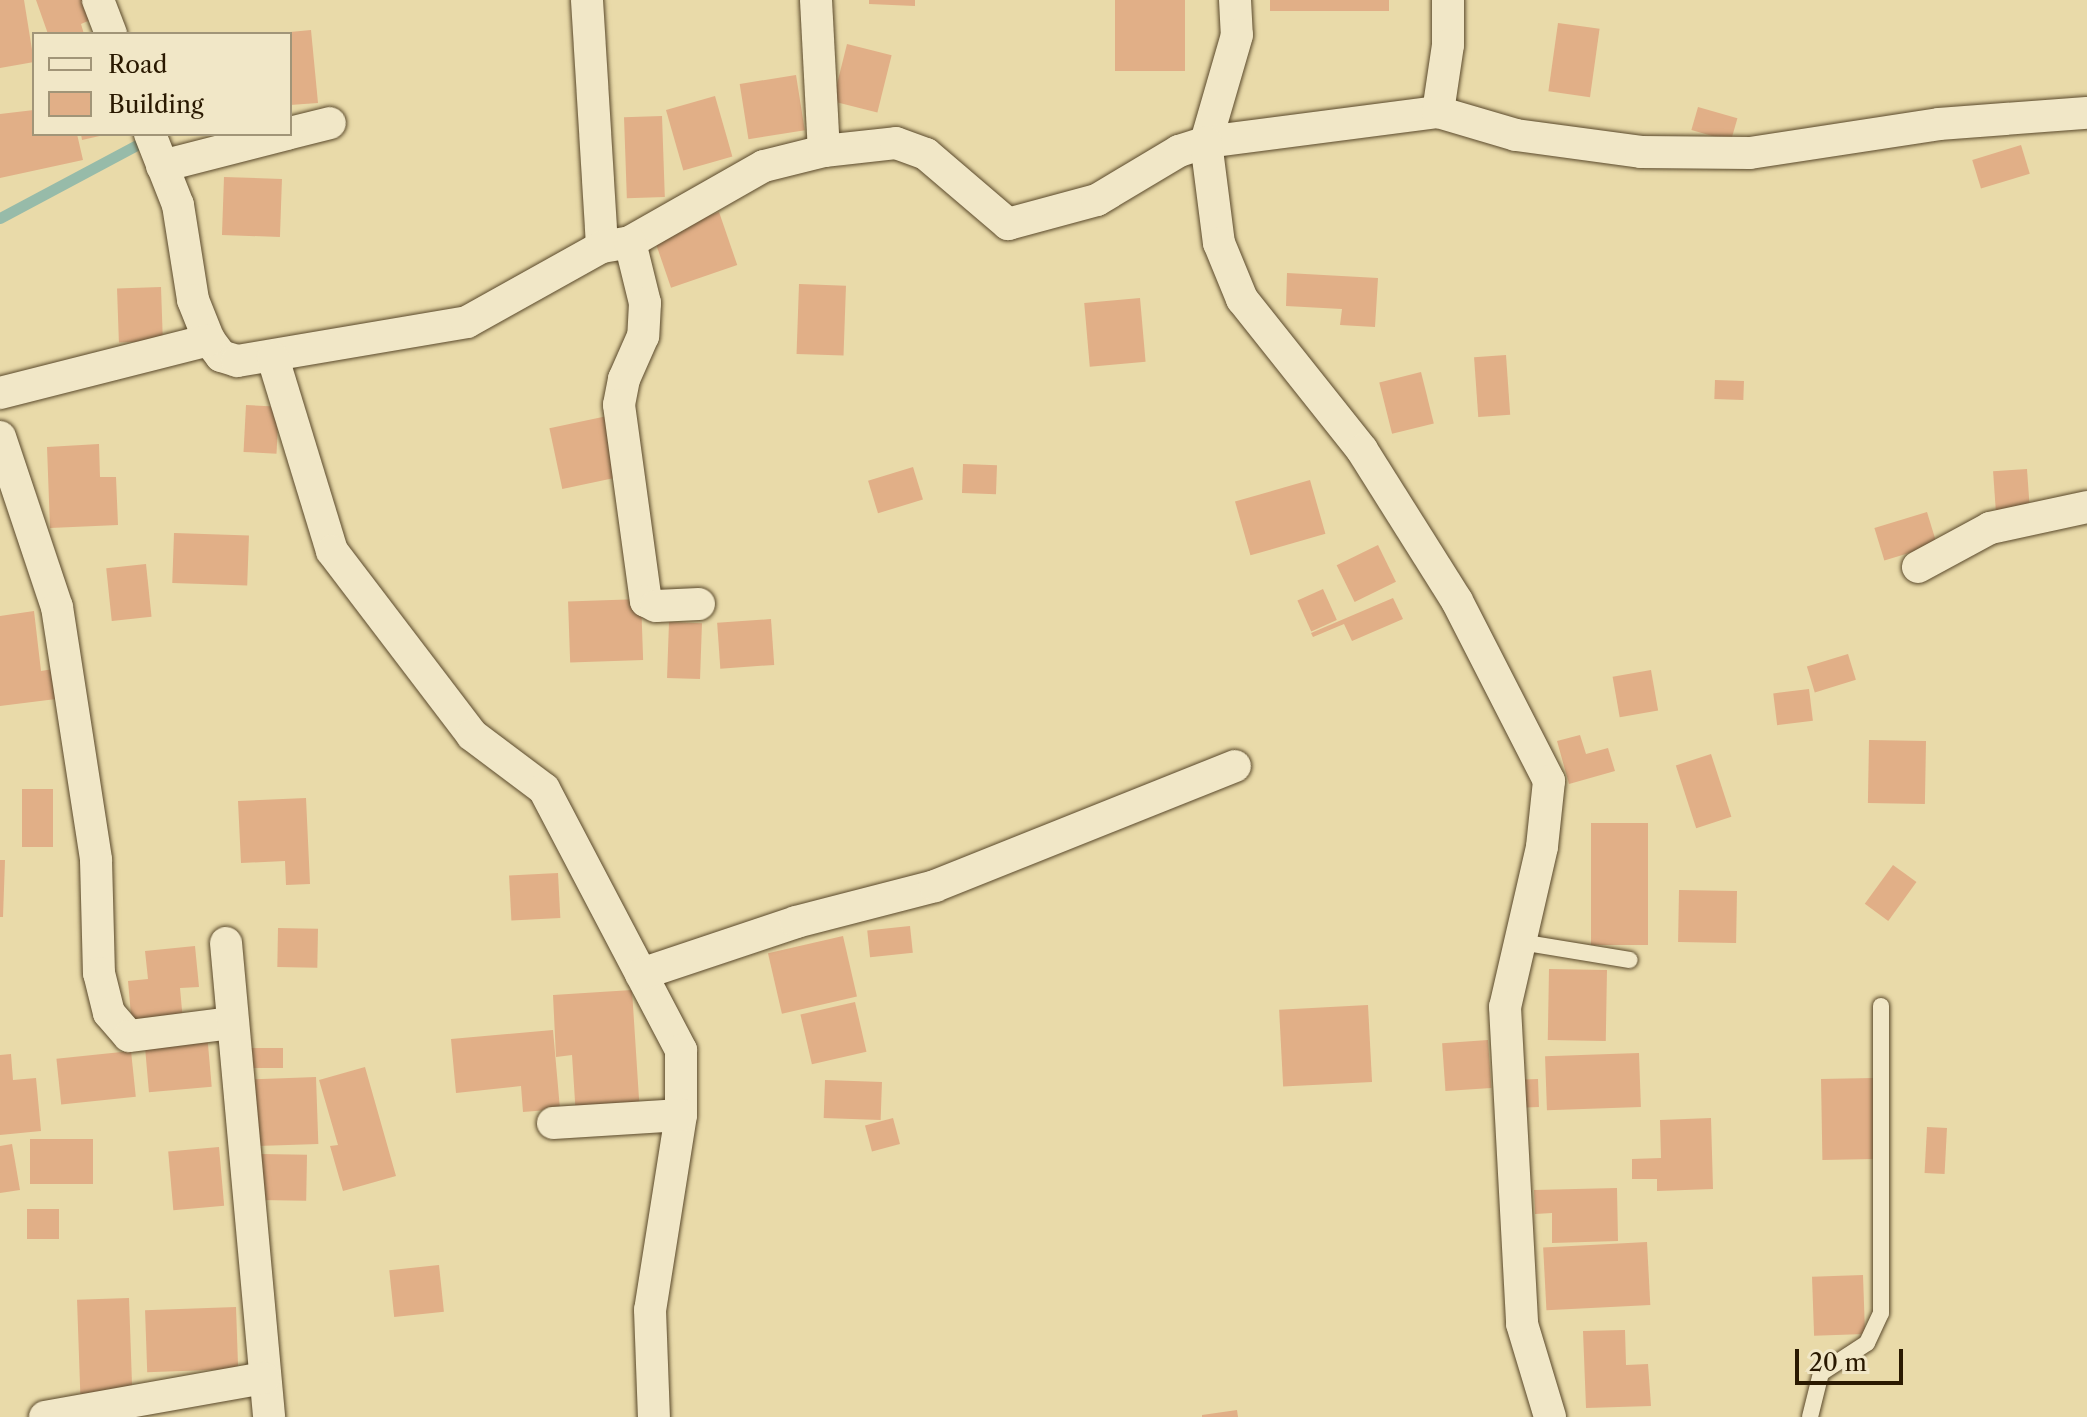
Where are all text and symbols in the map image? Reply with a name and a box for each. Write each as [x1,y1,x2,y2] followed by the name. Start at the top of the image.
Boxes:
[32,32,292,136] legend
[108,50,167,79] text: Road
[108,90,204,119] text: Building
[1799,1333,1907,1383] scale bar
[1809,1348,1867,1377] text: 20 m

